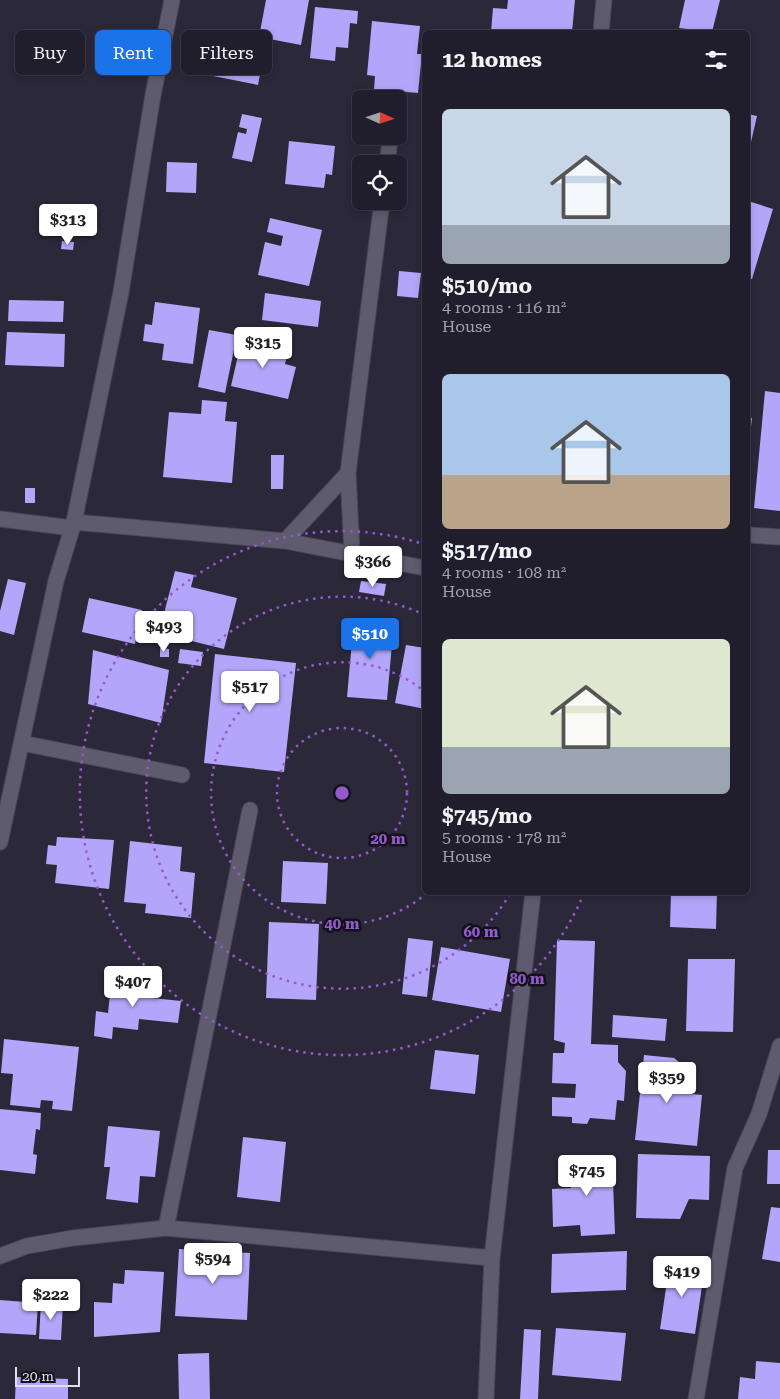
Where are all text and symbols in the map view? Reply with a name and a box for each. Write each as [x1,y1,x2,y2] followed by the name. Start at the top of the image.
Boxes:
[15,30,85,75] chip: Buy
[95,30,171,75] chip: Rent
[181,30,272,75] chip: Filters
[702,46,730,74] icon: filters
[442,48,542,72] text: 12 homes
[352,90,408,145] north arrow
[352,90,407,210] map controls
[541,142,631,232] icon: home
[352,155,407,210] button: locate
[38,204,98,246] pin: $313
[50,210,86,229] text: $313
[442,274,532,298] text: $510/mo
[442,298,566,317] text: 4 rooms · 116 m²
[442,317,491,336] text: House
[233,326,293,369] pin: $315
[245,333,281,352] text: $315
[541,407,631,497] icon: home
[442,539,532,563] text: $517/mo
[343,546,403,588] pin: $366
[355,552,391,571] text: $366
[442,563,566,582] text: 4 rooms · 108 m²
[442,582,491,601] text: House
[134,610,194,653] pin: $493
[146,617,182,636] text: $493
[340,618,400,660] pin: $510
[352,624,388,643] text: $510
[220,670,280,713] pin: $517
[541,672,631,762] icon: home
[232,677,268,696] text: $517
[333,784,351,802] centre of rings
[442,804,532,828] text: $745/mo
[442,828,566,847] text: 5 rooms · 178 m²
[370,830,406,848] text: 20 m
[442,847,491,866] text: House
[324,915,360,933] text: 40 m
[463,923,499,941] text: 60 m
[103,966,163,1008] pin: $407
[509,970,545,988] text: 80 m
[115,972,151,991] text: $407
[637,1062,697,1104] pin: $359
[649,1068,685,1087] text: $359
[557,1154,617,1197] pin: $745
[569,1161,605,1180] text: $745
[183,1242,243,1285] pin: $594
[195,1249,231,1268] text: $594
[652,1256,712,1298] pin: $419
[664,1262,700,1281] text: $419
[21,1278,81,1321] pin: $222
[33,1285,69,1304] text: $222
[15,1364,80,1387] scale bar
[22,1368,54,1384] text: 20 m

